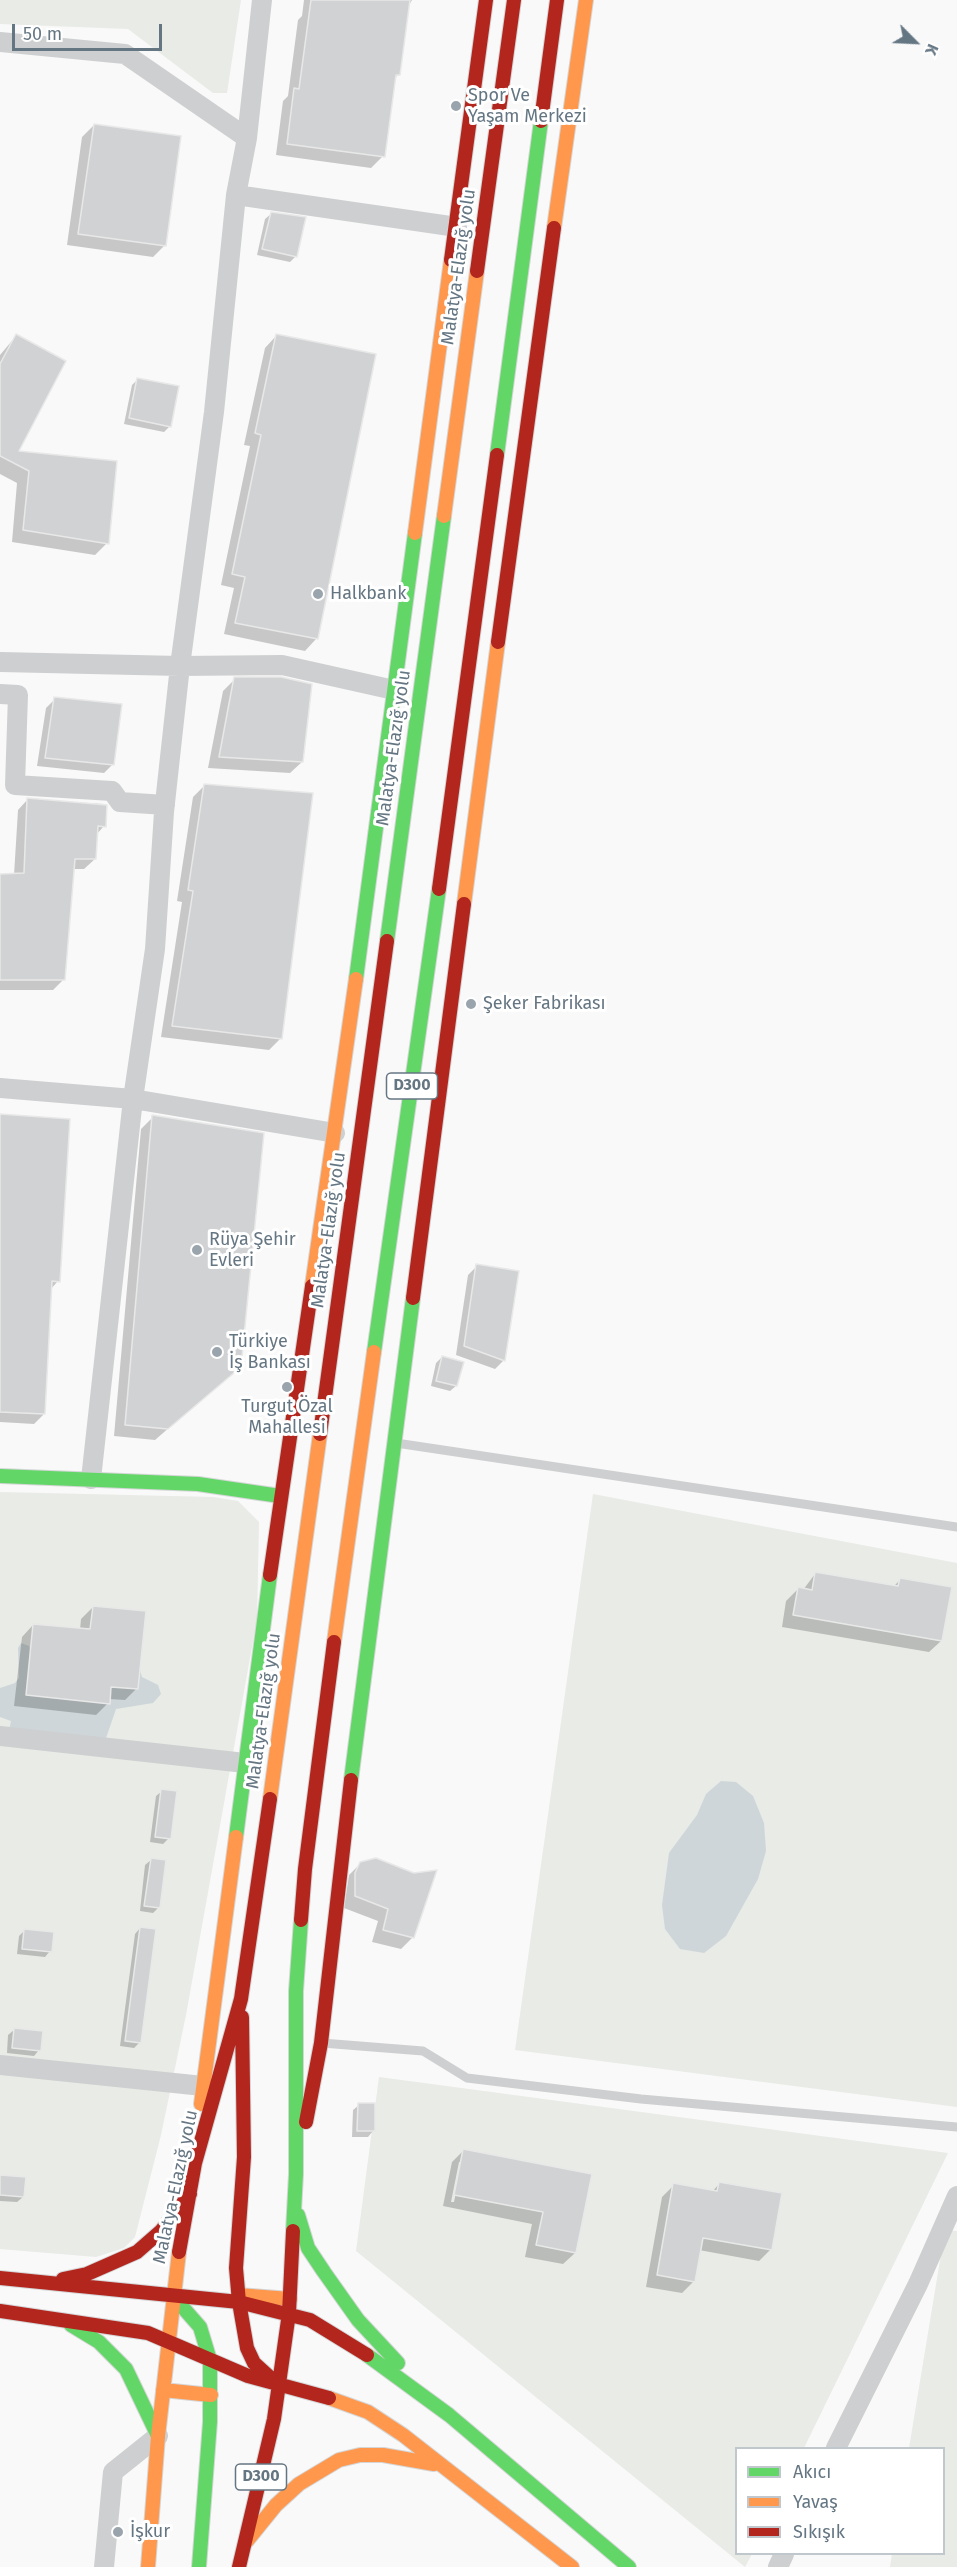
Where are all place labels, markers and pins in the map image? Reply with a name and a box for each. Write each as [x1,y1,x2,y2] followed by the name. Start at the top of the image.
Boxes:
[468,85,587,128] place label: Spor Ve Yaşam Merkezi
[449,99,463,113] marker: Spor Ve Yaşam Merkezi
[330,583,406,605] place label: Halkbank
[311,587,325,601] marker: Halkbank
[483,993,606,1015] place label: Şeker Fabrikası
[464,997,478,1011] marker: Şeker Fabrikası
[209,1229,296,1272] place label: Rüya Şehir Evleri
[190,1243,204,1257] marker: Rüya Şehir Evleri
[229,1331,311,1374] place label: Türkiye İş Bankası
[210,1345,224,1359] marker: Türkiye İş Bankası
[280,1380,294,1394] marker: Turgut Özal Mahallesi
[241,1396,333,1438] place label: Turgut Özal Mahallesi
[130,2521,170,2543] place label: İşkur
[111,2525,125,2539] marker: İşkur

